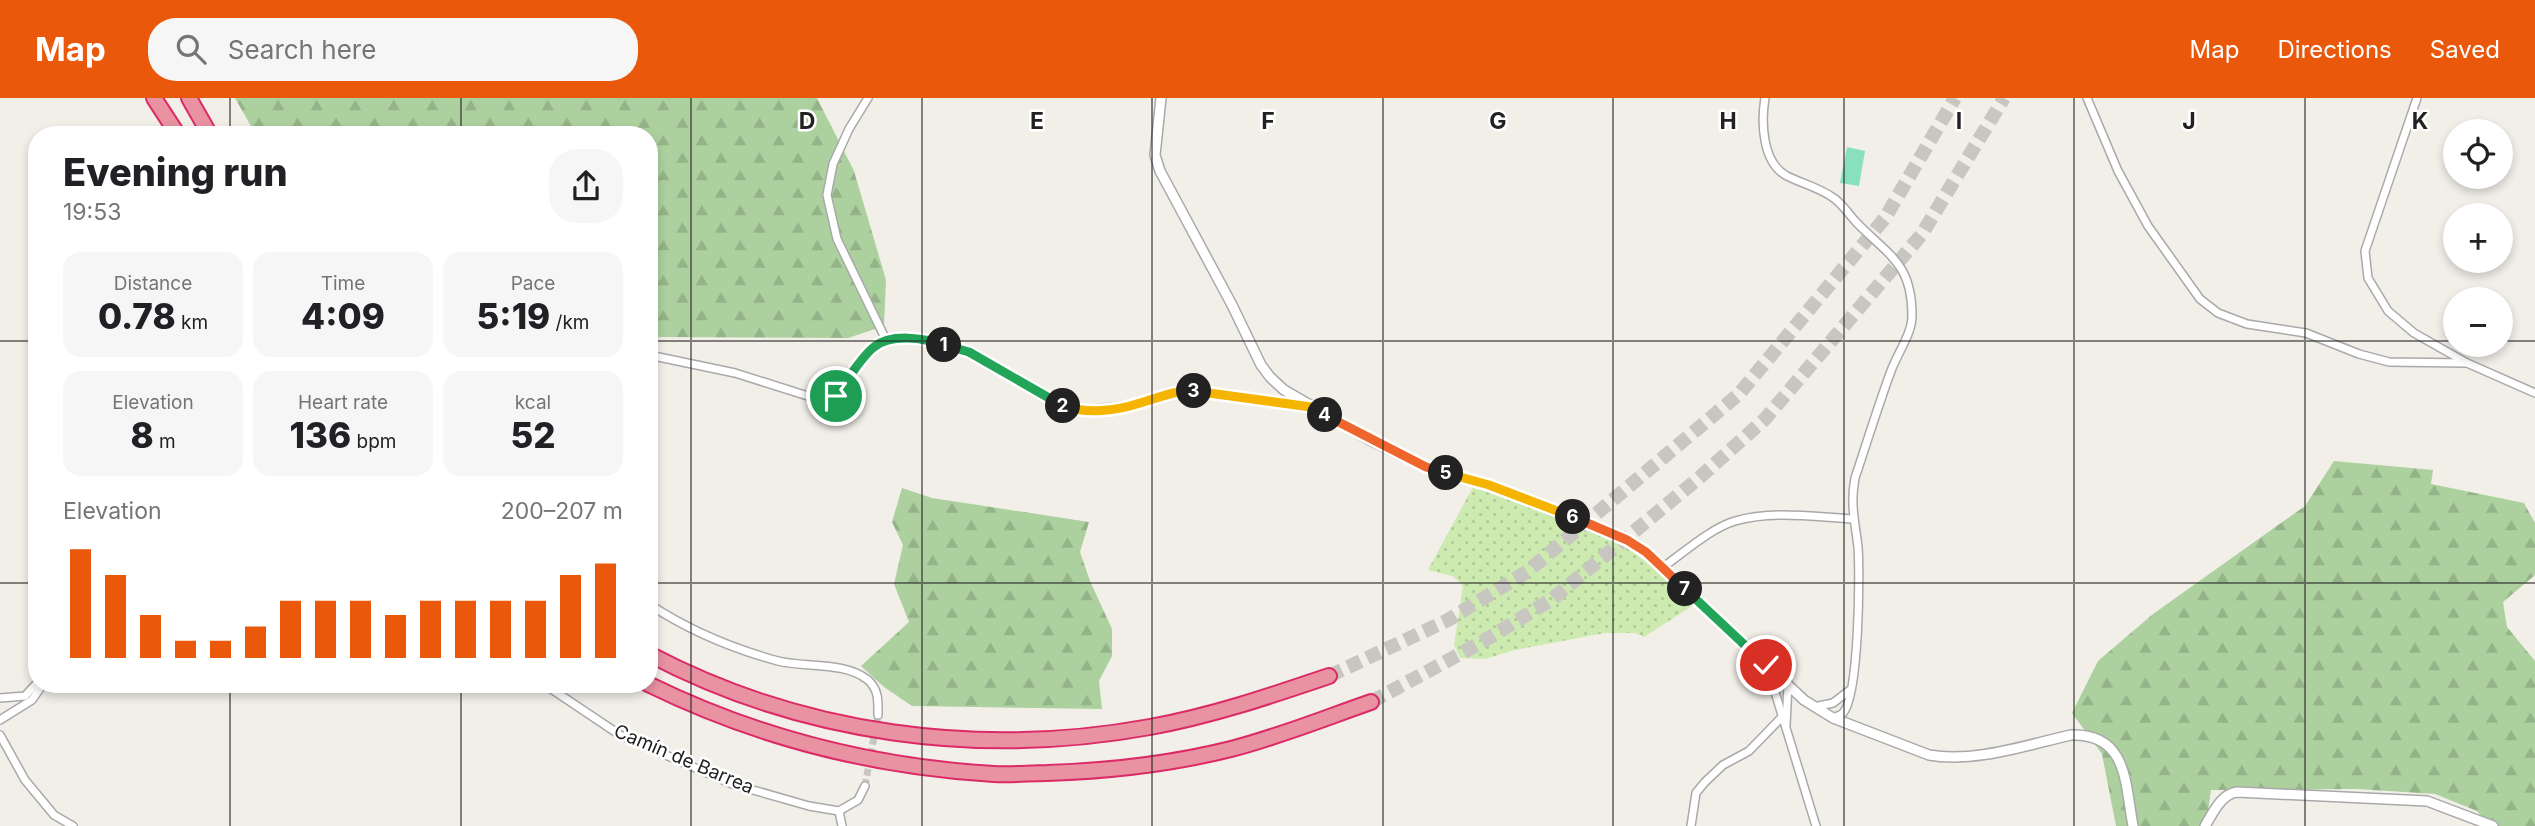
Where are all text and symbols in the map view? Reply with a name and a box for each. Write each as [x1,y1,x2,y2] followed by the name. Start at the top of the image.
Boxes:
[148,18,638,81] search box
[35,29,106,69] text: Map
[172,30,210,68] icon: search
[228,34,376,65] text: Search here
[2190,35,2239,64] text: Map
[2277,35,2392,64] text: Directions
[2430,35,2500,64] text: Saved
[799,107,815,135] text: D
[1030,107,1044,135] text: E
[1261,107,1275,135] text: F
[1489,107,1507,135] text: G
[1719,107,1737,135] text: H
[1956,107,1962,135] text: I
[2182,107,2196,135] text: J
[2412,107,2428,135] text: K
[2443,119,2513,357] map controls
[2443,119,2513,189] button: locate
[63,149,288,195] text: Evening run
[549,149,623,223] button: share
[63,198,121,226] text: 19:53
[2443,203,2513,273] button: +
[114,272,192,295] text: Distance
[321,272,365,295] text: Time
[511,272,555,295] text: Pace
[2443,287,2513,357] button: −
[98,295,176,337] text: 0.78
[301,295,385,337] text: 4:09
[476,295,550,337] text: 5:19
[176,311,208,334] text: km
[550,311,590,334] text: /km
[926,328,962,362] pin: 1
[939,333,948,356] text: 1
[806,366,866,426] pin
[1176,374,1212,408] pin: 3
[817,377,855,415] icon: arrive
[1187,379,1200,402] text: 3
[1046,388,1080,424] pin: 2
[112,391,194,414] text: Elevation
[298,391,388,414] text: Heart rate
[515,391,551,414] text: kcal
[1057,394,1068,417] text: 2
[1308,398,1342,432] pin: 4
[1318,403,1331,426] text: 4
[130,414,154,456] text: 8
[290,414,351,456] text: 136
[510,414,556,456] text: 52
[154,430,176,453] text: m
[351,430,396,453] text: bpm
[1428,456,1464,490] pin: 5
[1439,461,1452,484] text: 5
[63,497,162,525] text: Elevation
[501,497,623,525] text: 200–207 m
[1556,500,1590,534] pin: 6
[1566,505,1579,528] text: 6
[1668,572,1702,606] pin: 7
[1679,577,1690,600] text: 7
[1736,635,1796,695] pin
[1747,646,1785,684] icon: check
[611,719,757,799] street label: Camín de Barrea

